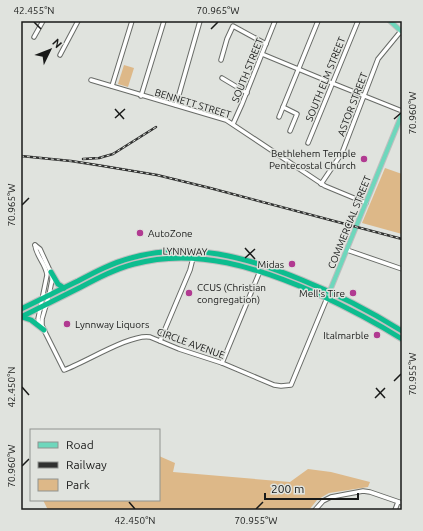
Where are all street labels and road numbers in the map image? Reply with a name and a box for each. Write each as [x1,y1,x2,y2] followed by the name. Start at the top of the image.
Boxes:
[303,35,348,123] street label: SOUTH ELM STREET
[230,36,266,104] street label: SOUTH STREET
[335,70,370,138] street label: ASTOR STREET
[153,87,233,120] street label: BENNETT STREET
[326,174,373,270] street label: COMMERCIAL STREET
[162,246,208,257] street label: LYNNWAY
[155,326,227,361] street label: CIRCLE AVENUE

